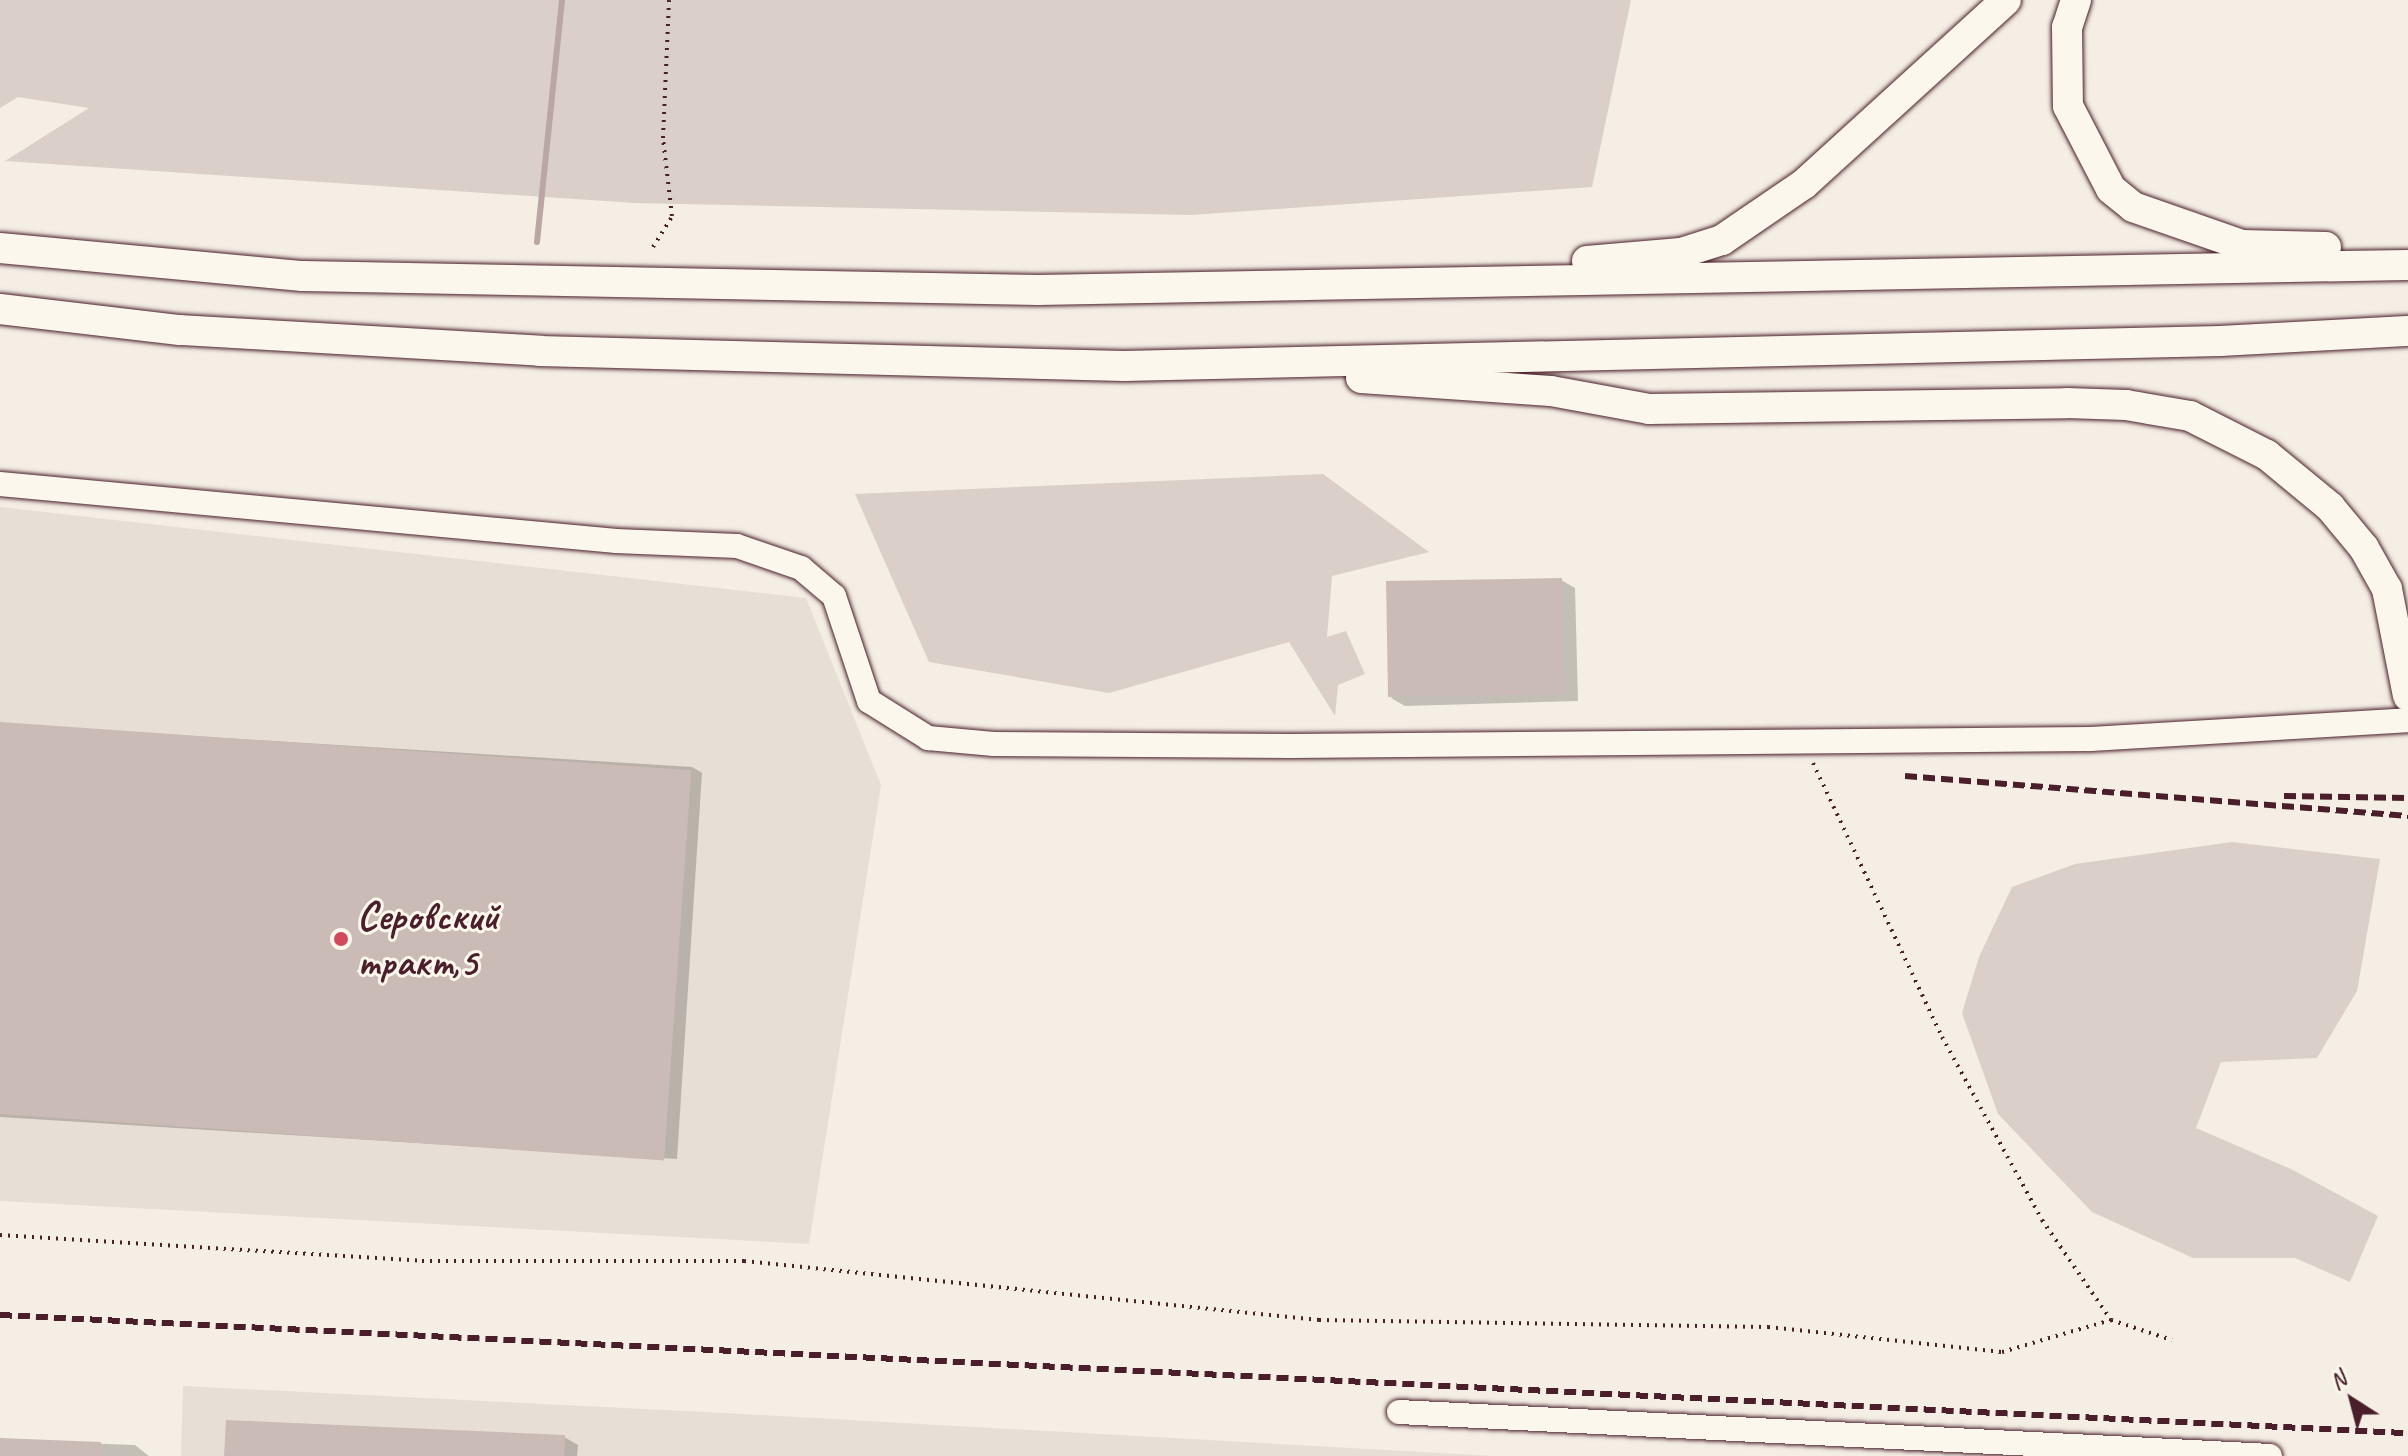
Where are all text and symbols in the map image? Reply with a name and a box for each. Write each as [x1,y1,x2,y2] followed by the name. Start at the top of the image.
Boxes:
[357,892,499,986] place label: Серовский тракт,5
[332,930,350,948] marker: Серовский тракт,5
[2312,1360,2392,1440] north arrow
[2324,1365,2352,1396] text: N

